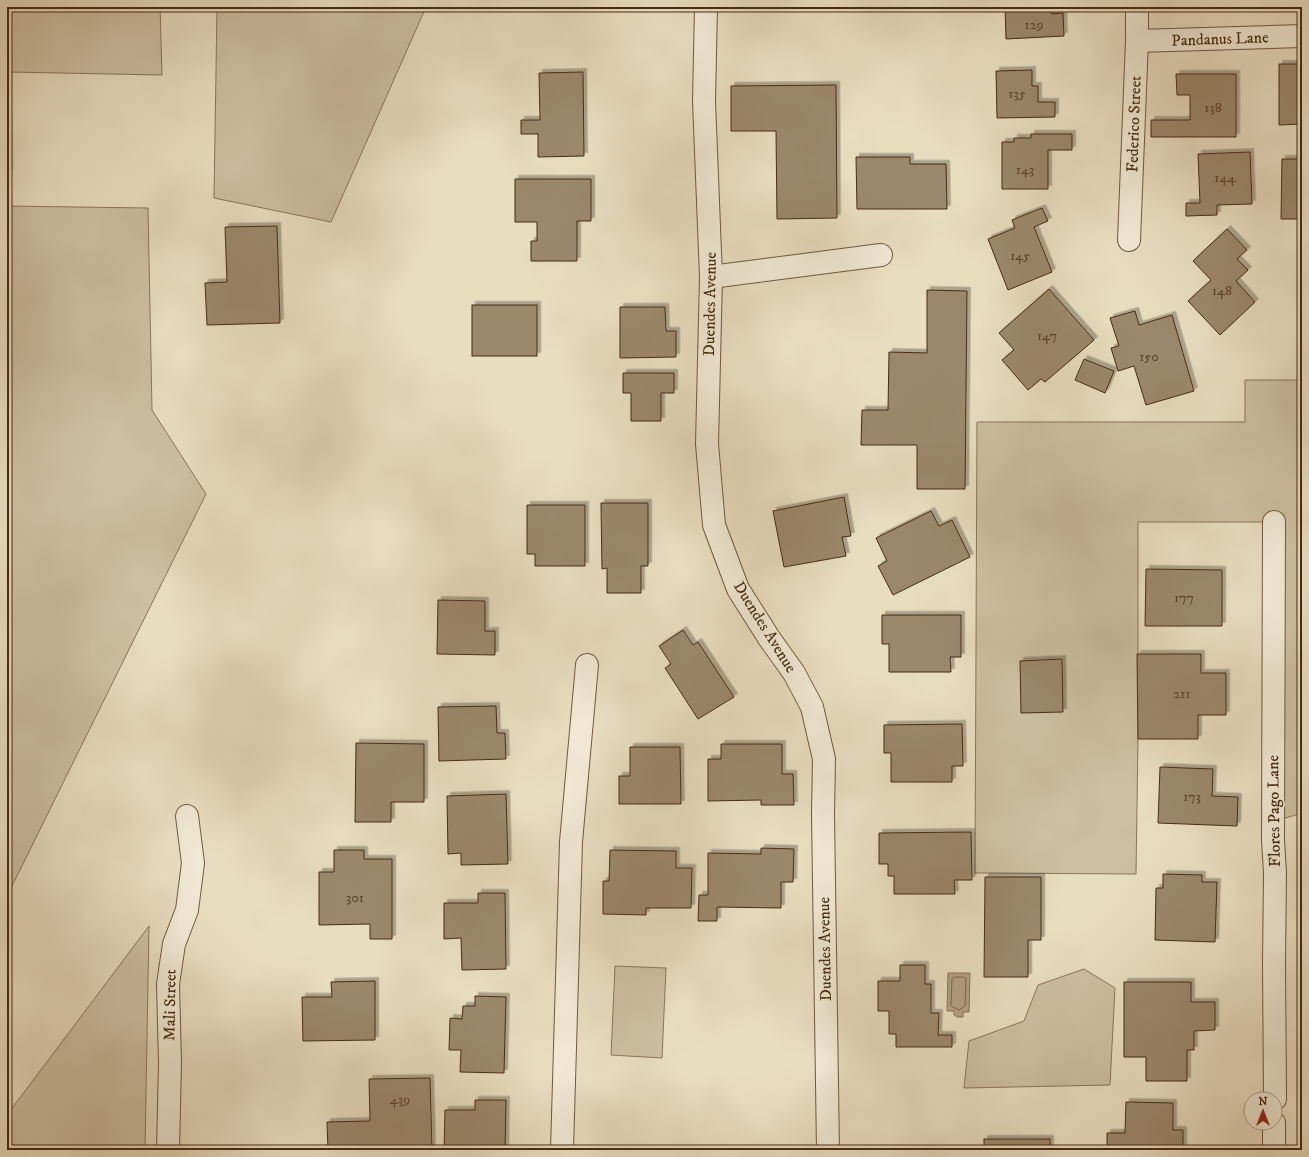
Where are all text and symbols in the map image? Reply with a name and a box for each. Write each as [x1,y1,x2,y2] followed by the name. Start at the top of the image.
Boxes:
[1024,16,1044,34] house number: 129
[1171,27,1269,51] street label: Pandanus Lane
[1122,75,1146,173] street label: Federico Street
[1008,85,1026,103] house number: 135
[1204,99,1222,117] house number: 138
[1016,161,1034,179] house number: 143
[1214,169,1237,187] house number: 144
[1010,247,1030,265] house number: 145
[699,251,721,356] street label: Duendes Avenue
[1212,282,1232,300] house number: 148
[1037,327,1057,345] house number: 147
[1139,348,1159,366] house number: 150
[729,578,801,677] street label: Duendes Avenue
[1174,589,1194,607] house number: 177
[1173,685,1191,703] house number: 211
[1263,754,1285,867] street label: Flores Pago Lane
[1183,788,1201,806] house number: 173
[346,889,364,907] house number: 301
[814,896,836,1001] street label: Duendes Avenue
[159,969,181,1041] street label: Mali Street
[390,1091,410,1109] house number: 439
[1243,1091,1283,1131] north arrow
[1258,1095,1268,1109] text: N

